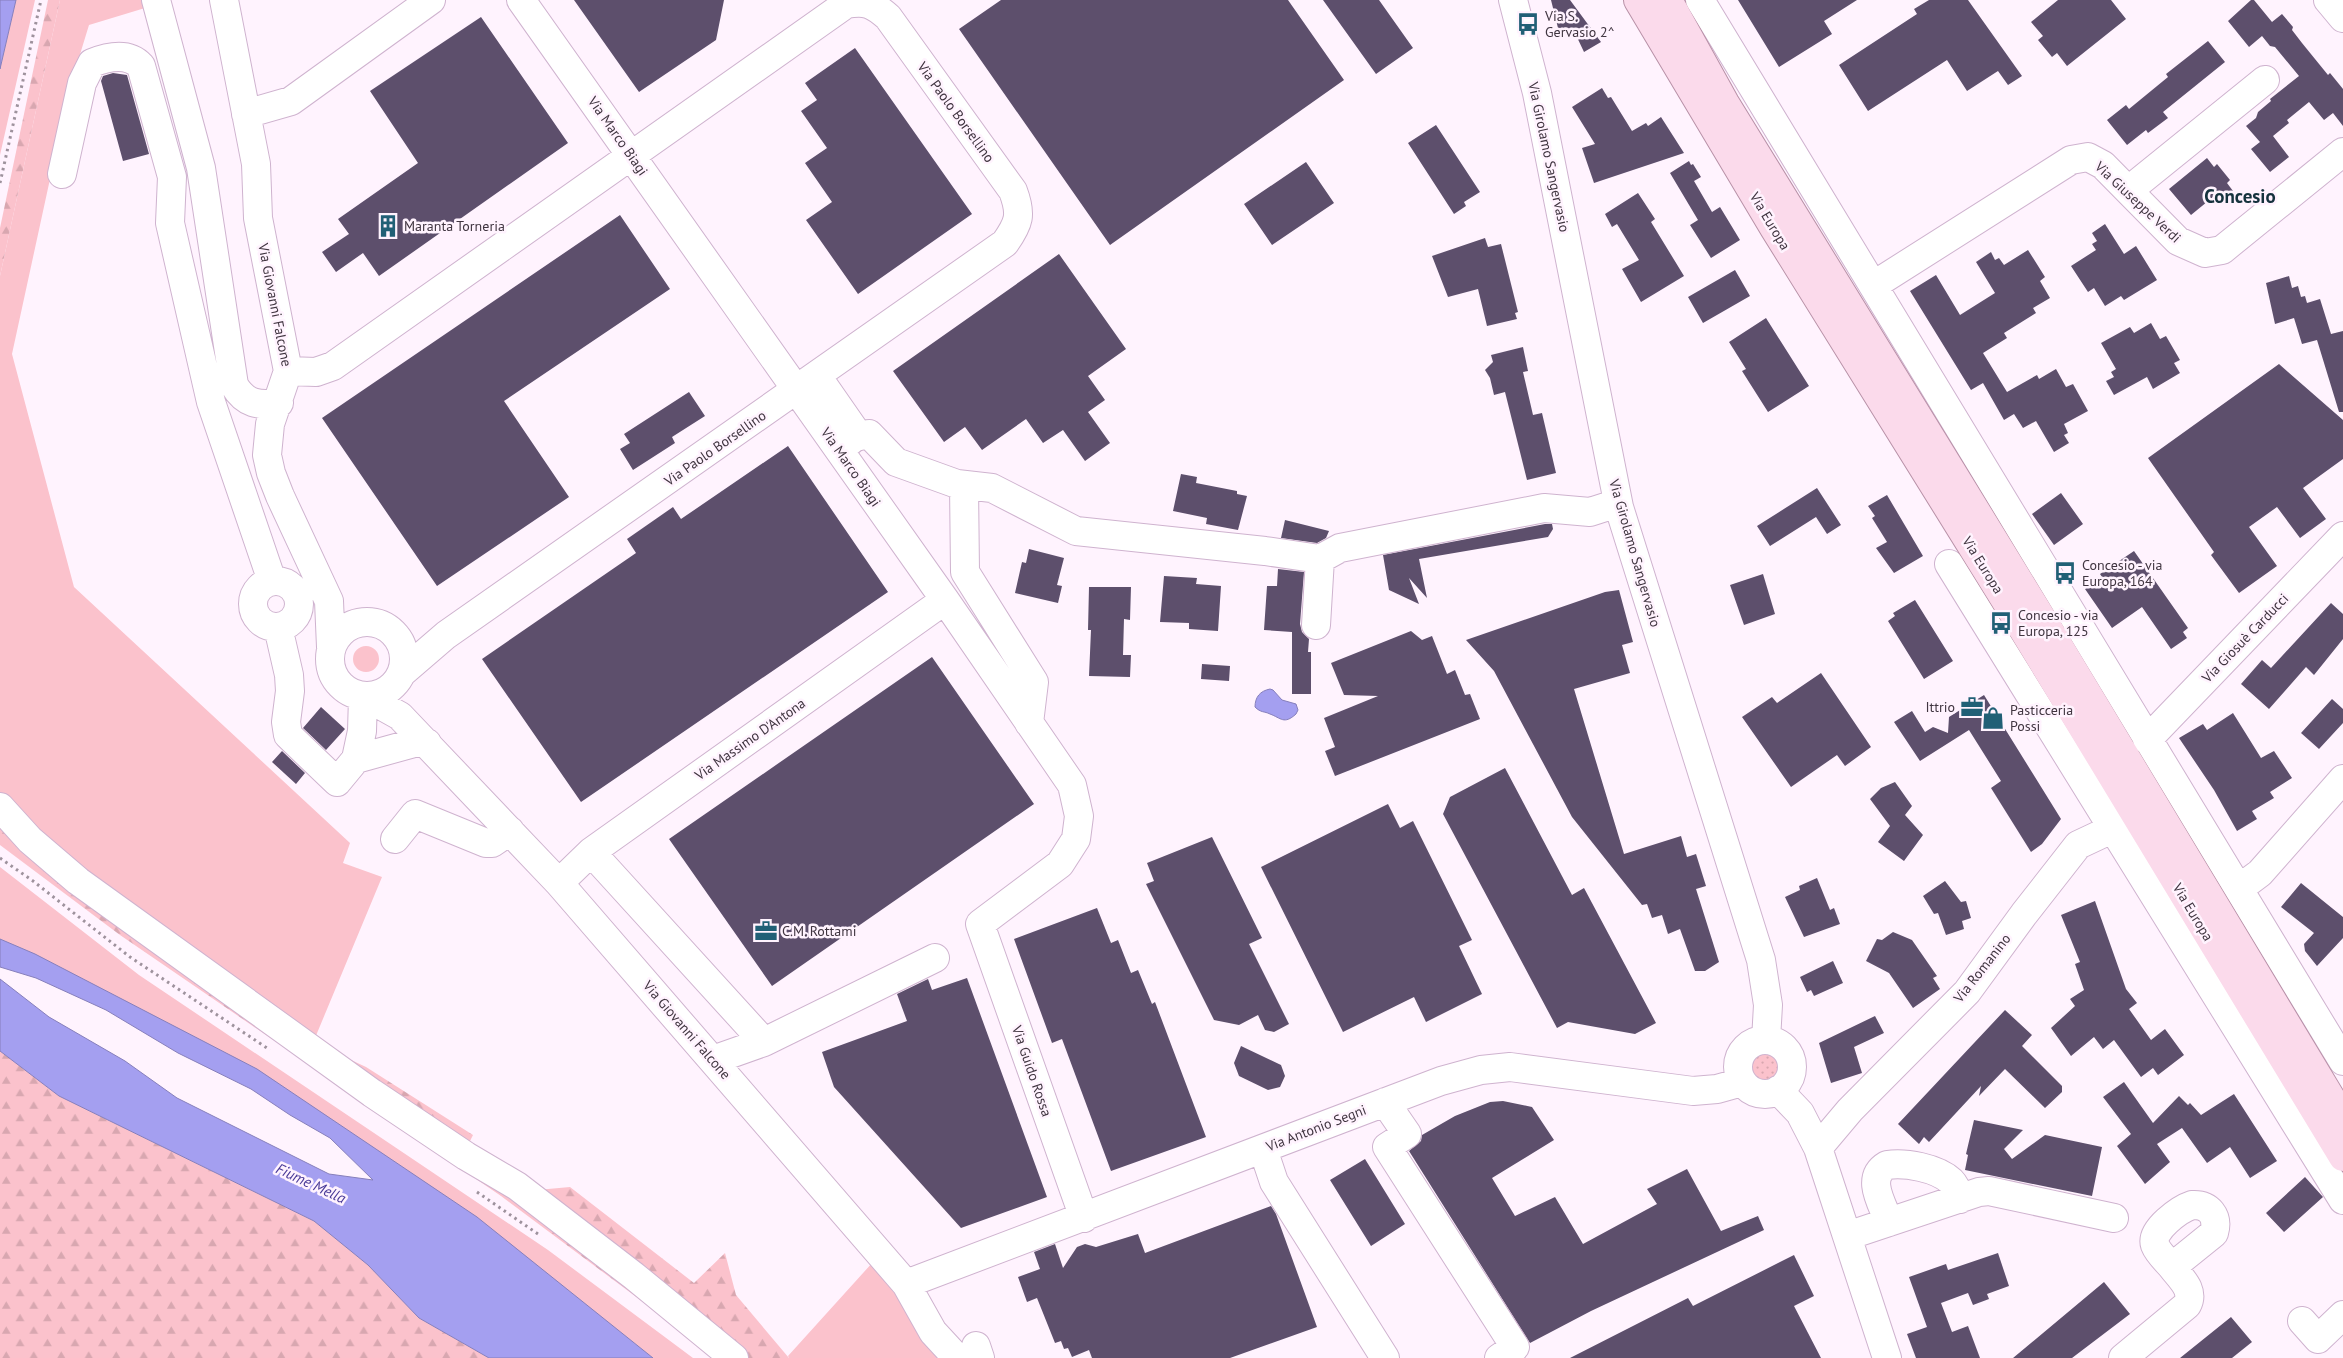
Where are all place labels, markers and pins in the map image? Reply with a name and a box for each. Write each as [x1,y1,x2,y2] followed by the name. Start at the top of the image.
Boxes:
[1544,7,1615,41] place label: Via S. Gervasio 2^
[1515,11,1541,37] bus stop icon: Via S. Gervasio 2^
[375,213,401,239] building icon: Maranta Torneria
[404,217,505,235] place label: Maranta Torneria
[2082,556,2162,590] place label: Concesio - via Europa, 164
[2052,560,2078,586] bus stop icon: Concesio - via Europa, 164
[2018,606,2098,640] place label: Concesio - via Europa, 125
[1988,610,2014,636] bus stop icon: Concesio - via Europa, 125
[1959,694,1985,720] office icon: Ittrio
[1925,698,1955,716] place label: Ittrio
[2010,701,2073,735] place label: Pasticceria Possi
[1980,705,2006,731] shop icon: Pasticceria Possi
[753,918,779,944] office icon: C.M. Rottami
[782,922,856,940] place label: C.M. Rottami

